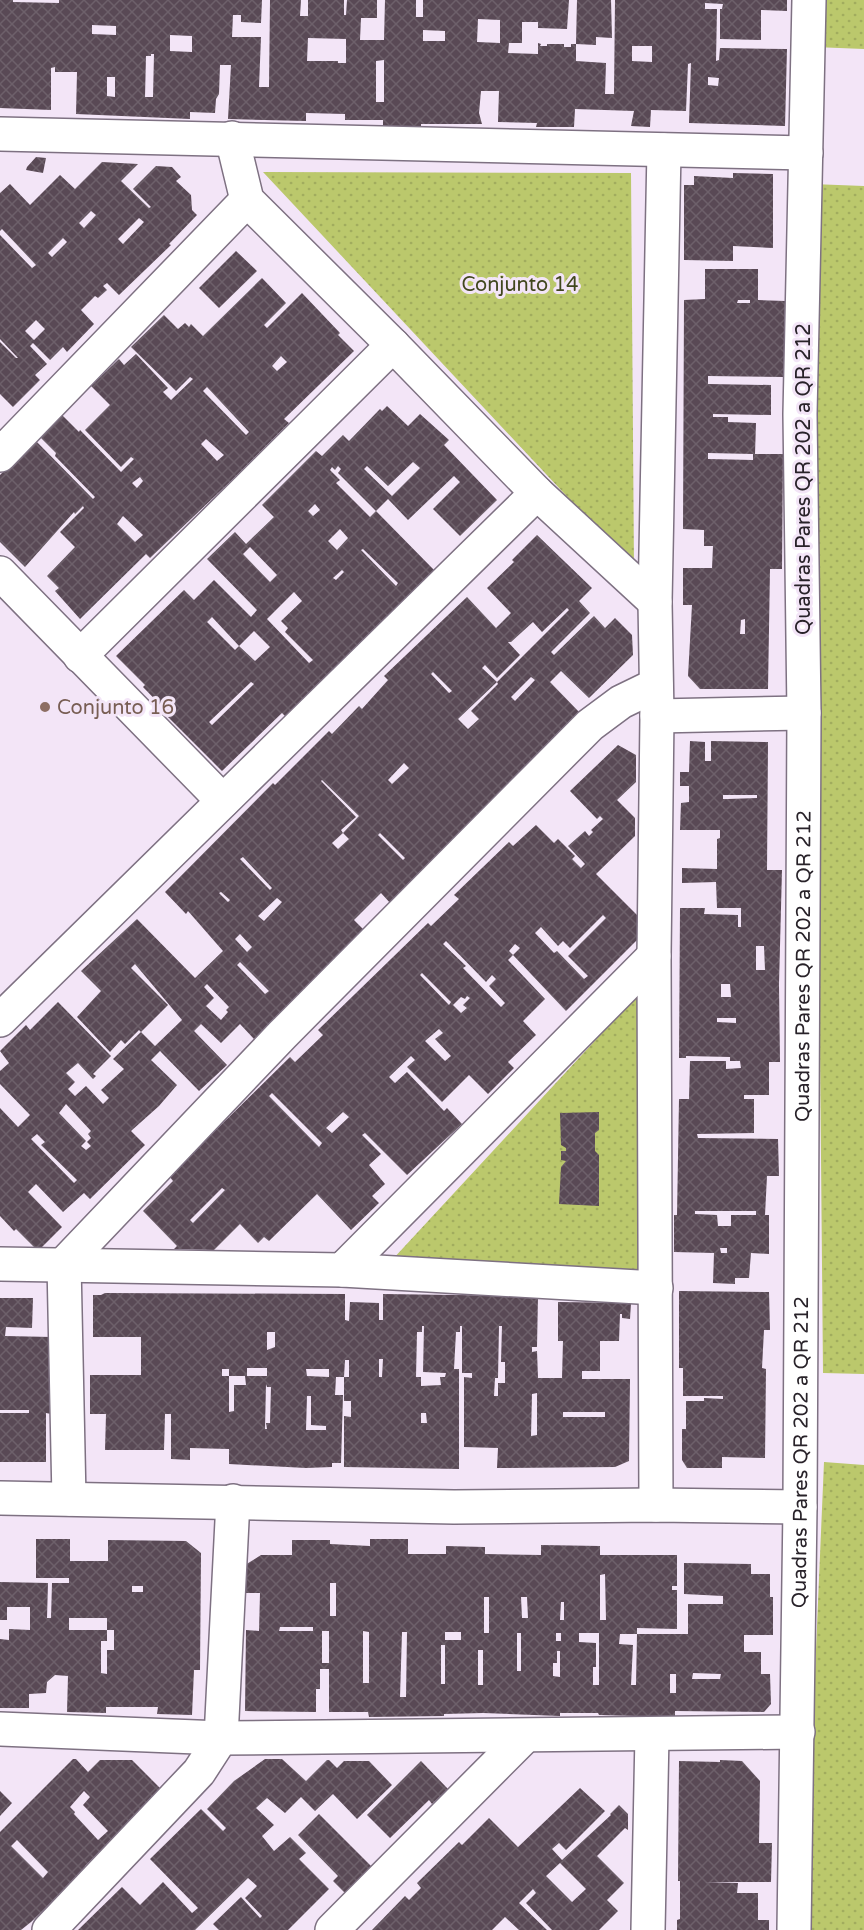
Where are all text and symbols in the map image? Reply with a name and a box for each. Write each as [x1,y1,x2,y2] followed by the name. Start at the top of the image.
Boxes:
[461,273,579,297] park label: Conjunto 14
[792,323,816,635] street label: Quadras Pares QR 202 a QR 212
[57,696,174,720] place label: Conjunto 16
[38,700,52,714] marker: Conjunto 16
[791,810,817,1122] street label: Quadras Pares QR 202 a QR 212
[788,1296,814,1608] street label: Quadras Pares QR 202 a QR 212

